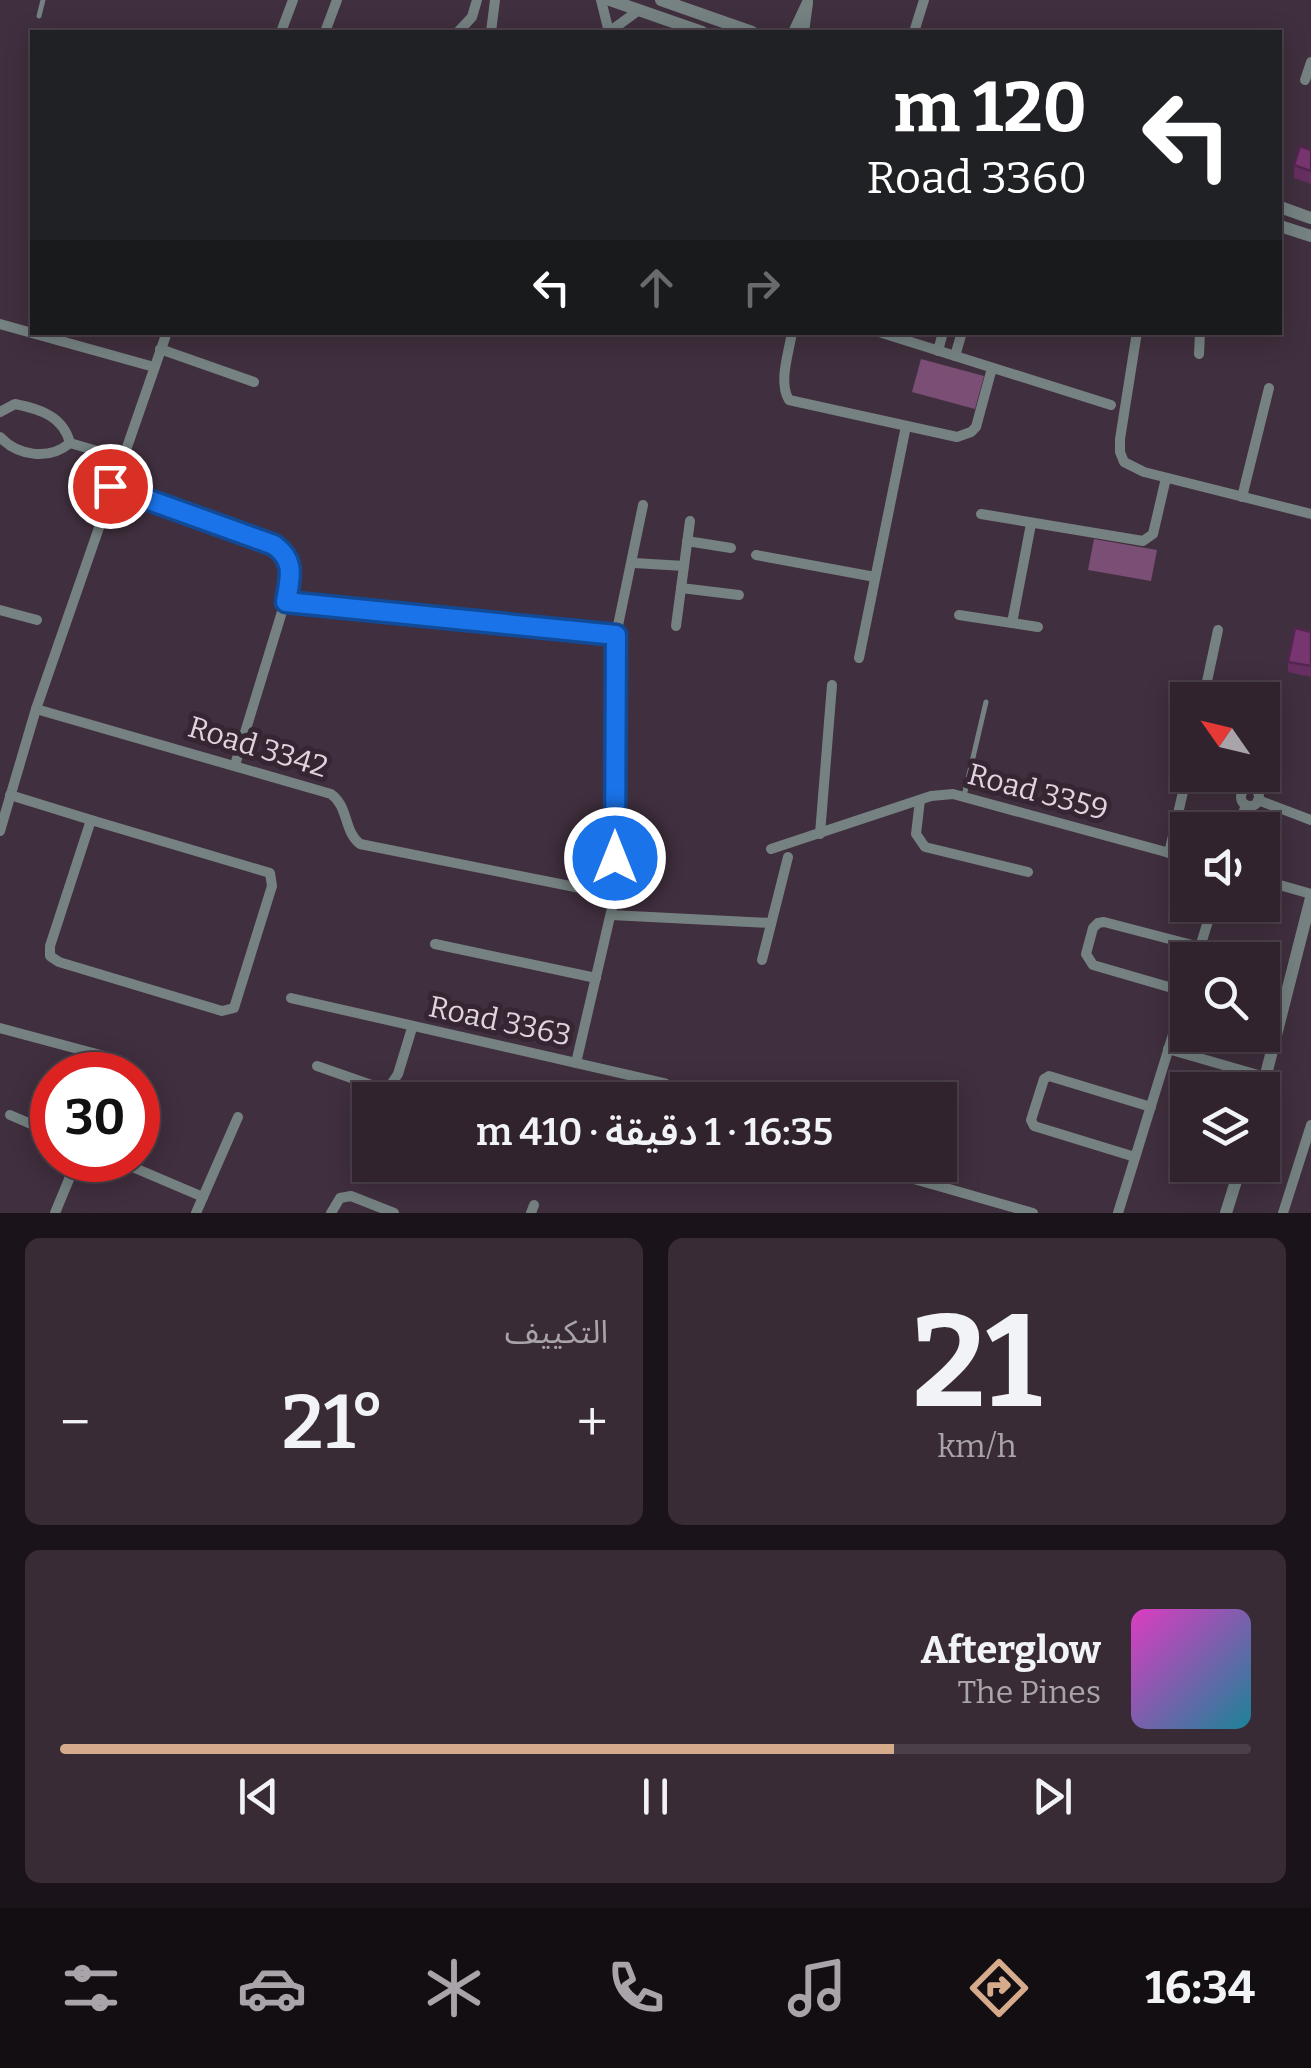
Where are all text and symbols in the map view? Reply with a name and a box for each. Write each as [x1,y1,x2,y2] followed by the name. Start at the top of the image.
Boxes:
[894,66,1087,150] text: 120 m
[1122,70,1252,200] icon: left
[866,151,1087,205] text: Road 3360
[524,260,579,315] icon: left
[629,260,684,315] icon: ahead
[734,260,789,315] icon: right
[68,444,153,529] pin
[83,459,138,514] icon: arrive
[1170,682,1280,792] north arrow
[1170,682,1280,1182] map controls
[184,709,332,785] street label: Road 3342
[964,756,1112,828] street label: Road 3359
[563,806,667,910] position arrow
[1170,812,1280,922] button: sound
[1170,942,1280,1052] button: search
[426,988,574,1054] street label: Road 3363
[30,1052,160,1182] speed limit sign: 30
[1170,1072,1280,1182] button: layers
[476,1109,833,1155] text: 16:35 · 1 دقيقة · 410 m
[912,1284,1042,1440] text: 21
[505,1313,608,1351] text: التكييف
[282,1378,385,1468] text: 21°
[60,1390,90,1456] text: −
[577,1390,608,1456] text: +
[937,1427,1017,1465] text: km/h
[921,1627,1101,1673] text: Afterglow
[958,1673,1101,1711] text: The Pines
[231,1769,286,1824] icon: previous
[628,1769,683,1824] icon: pause
[1025,1769,1080,1824] icon: next
[56,1953,126,2023] icon: filters
[237,1953,307,2023] icon: car
[419,1953,489,2023] icon: climate
[601,1953,671,2023] icon: phone
[782,1953,852,2023] icon: music
[964,1953,1034,2023] icon: directions
[1145,1961,1255,2015] text: 16:34

